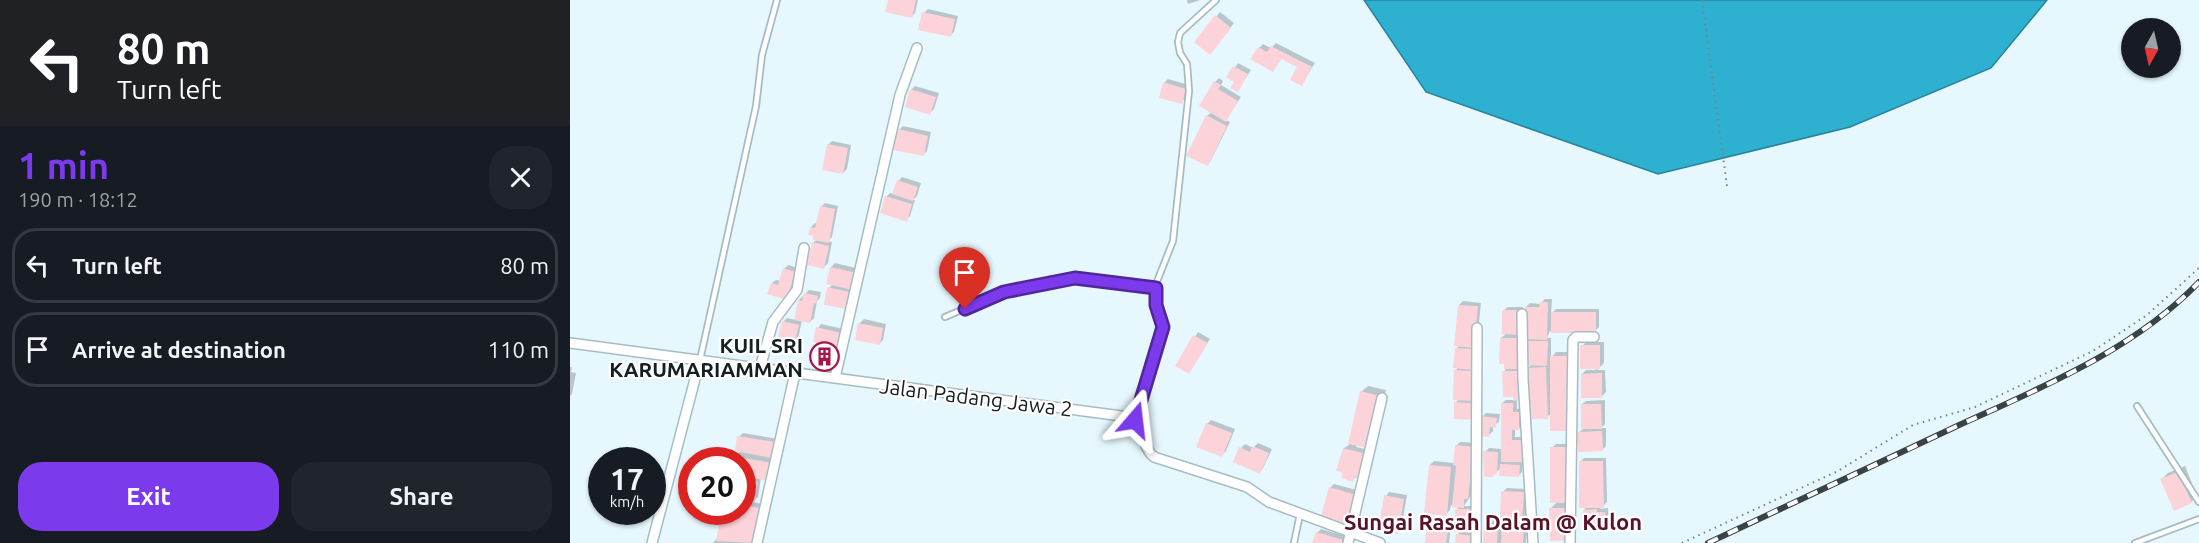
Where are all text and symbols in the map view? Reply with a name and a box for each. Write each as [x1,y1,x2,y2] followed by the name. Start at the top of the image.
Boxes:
[2121,18,2181,78] north arrow
[2121,18,2181,78] map controls
[18,24,96,102] icon: left
[117,25,211,72] text: 80 m
[117,74,221,104] text: Turn left
[18,145,109,186] text: 1 min
[489,146,552,209] button: close
[18,188,138,211] text: 190 m · 18:12
[939,247,990,309] pin
[21,249,54,282] icon: left
[72,253,162,278] text: Turn left
[500,253,549,278] text: 80 m
[948,256,981,289] icon: arrive
[21,333,54,366] icon: arrive
[609,333,803,381] place label: KUIL SRI KARUMARIAMMAN
[72,337,286,362] text: Arrive at destination
[488,337,549,362] text: 110 m
[808,341,840,373] building icon: KUIL SRI KARUMARIAMMAN
[878,373,1074,421] street label: Jalan Padang Jawa 2
[1103,388,1167,452] position arrow
[678,447,756,525] speed limit sign: 20
[18,462,279,531] button: Exit
[291,462,552,531] button: Share
[610,462,644,496] text: 17
[610,493,644,510] text: km/h
[1344,509,1642,534] district label: Sungai Rasah Dalam @ Kulon

